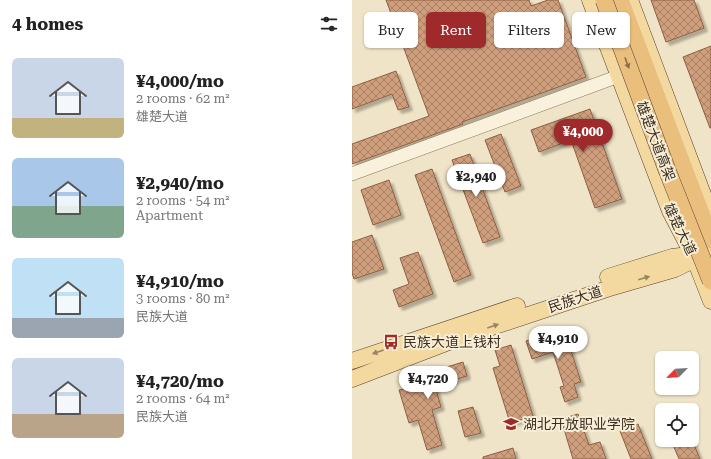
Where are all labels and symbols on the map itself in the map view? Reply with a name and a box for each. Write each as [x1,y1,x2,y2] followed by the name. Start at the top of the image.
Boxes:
[625,57,631,69] one-way arrow
[633,99,679,183] street label: 雄楚大道高架
[550,119,616,153] pin: ¥4,000
[443,164,509,198] pin: ¥2,940
[661,200,699,258] street label: 雄楚大道
[638,275,650,281] one-way arrow
[546,283,604,315] street label: 民族大道
[488,323,500,329] one-way arrow
[525,326,591,360] pin: ¥4,910
[382,333,400,351] bus stop icon: 民族大道上钱村
[403,334,501,350] place label: 民族大道上钱村
[372,349,384,355] one-way arrow
[655,351,699,395] north arrow
[395,366,461,400] pin: ¥4,720
[502,415,520,433] school or university icon: 湖北开放职业学院
[523,416,635,432] place label: 湖北开放职业学院

